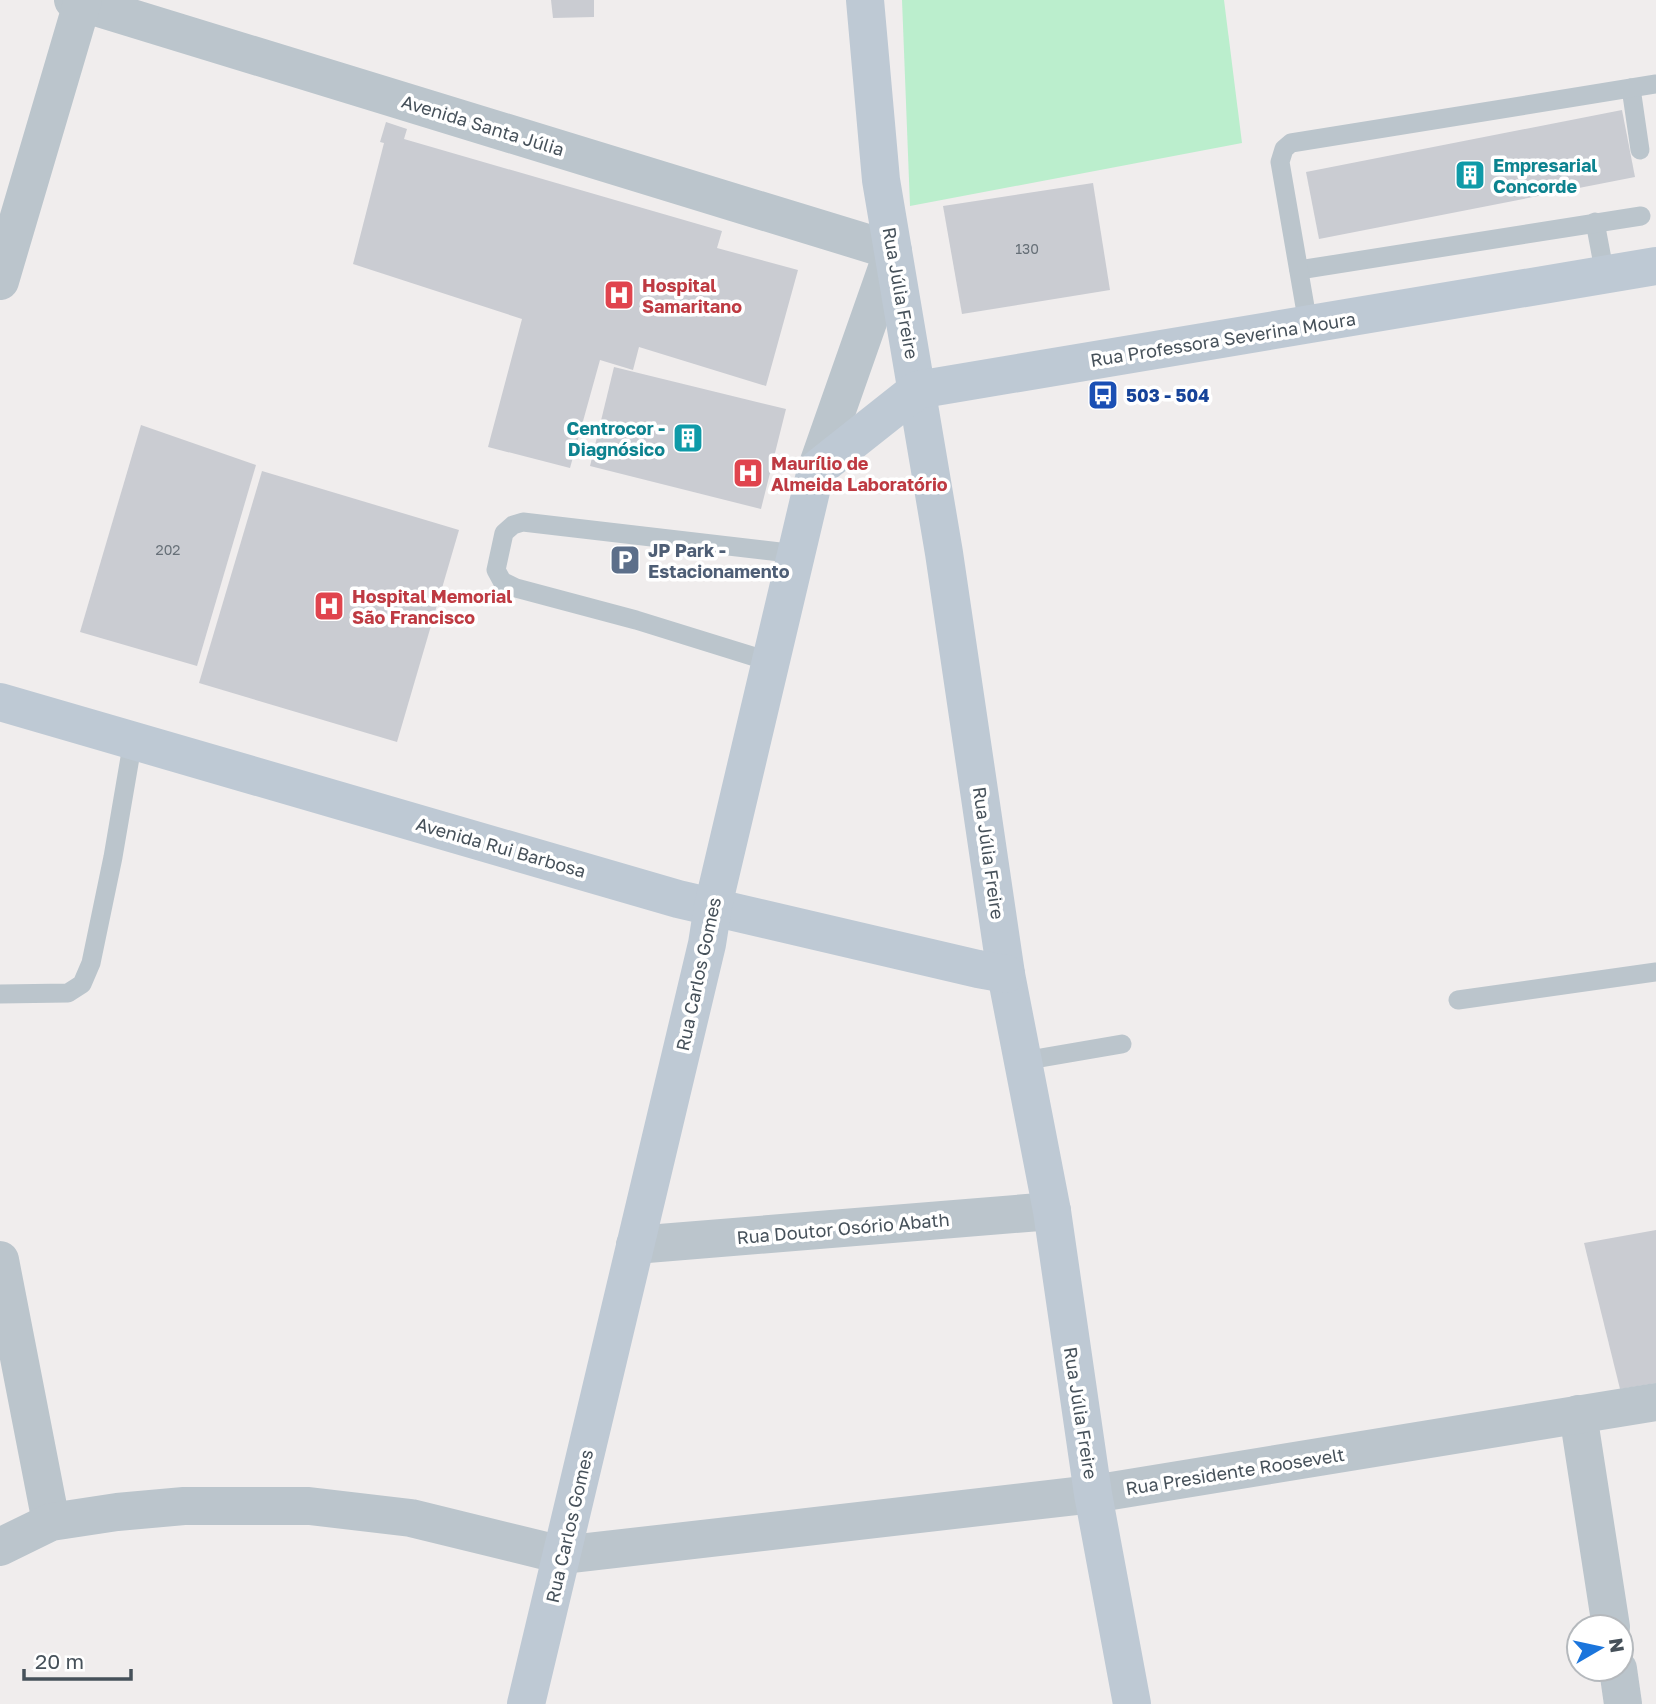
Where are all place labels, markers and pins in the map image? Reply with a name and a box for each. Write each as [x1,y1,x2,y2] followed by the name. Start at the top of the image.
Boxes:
[1493,154,1597,197] place label: Empresarial Concorde
[1453,158,1487,192] building icon: Empresarial Concorde
[642,274,742,317] place label: Hospital Samaritano
[602,278,636,312] hospital icon: Hospital Samaritano
[1086,378,1120,412] bus stop icon: 503 - 504
[1126,384,1209,406] place label: 503 - 504
[566,417,665,460] place label: Centrocor - Diagnósico
[671,421,705,455] building icon: Centrocor - Diagnósico
[771,452,948,495] place label: Maurílio de Almeida Laboratório
[731,456,765,490] hospital icon: Maurílio de Almeida Laboratório
[648,539,790,582] place label: JP Park - Estacionamento
[608,543,642,577] parking icon: JP Park - Estacionamento
[352,585,512,628] place label: Hospital Memorial São Francisco
[312,589,346,623] hospital icon: Hospital Memorial São Francisco

